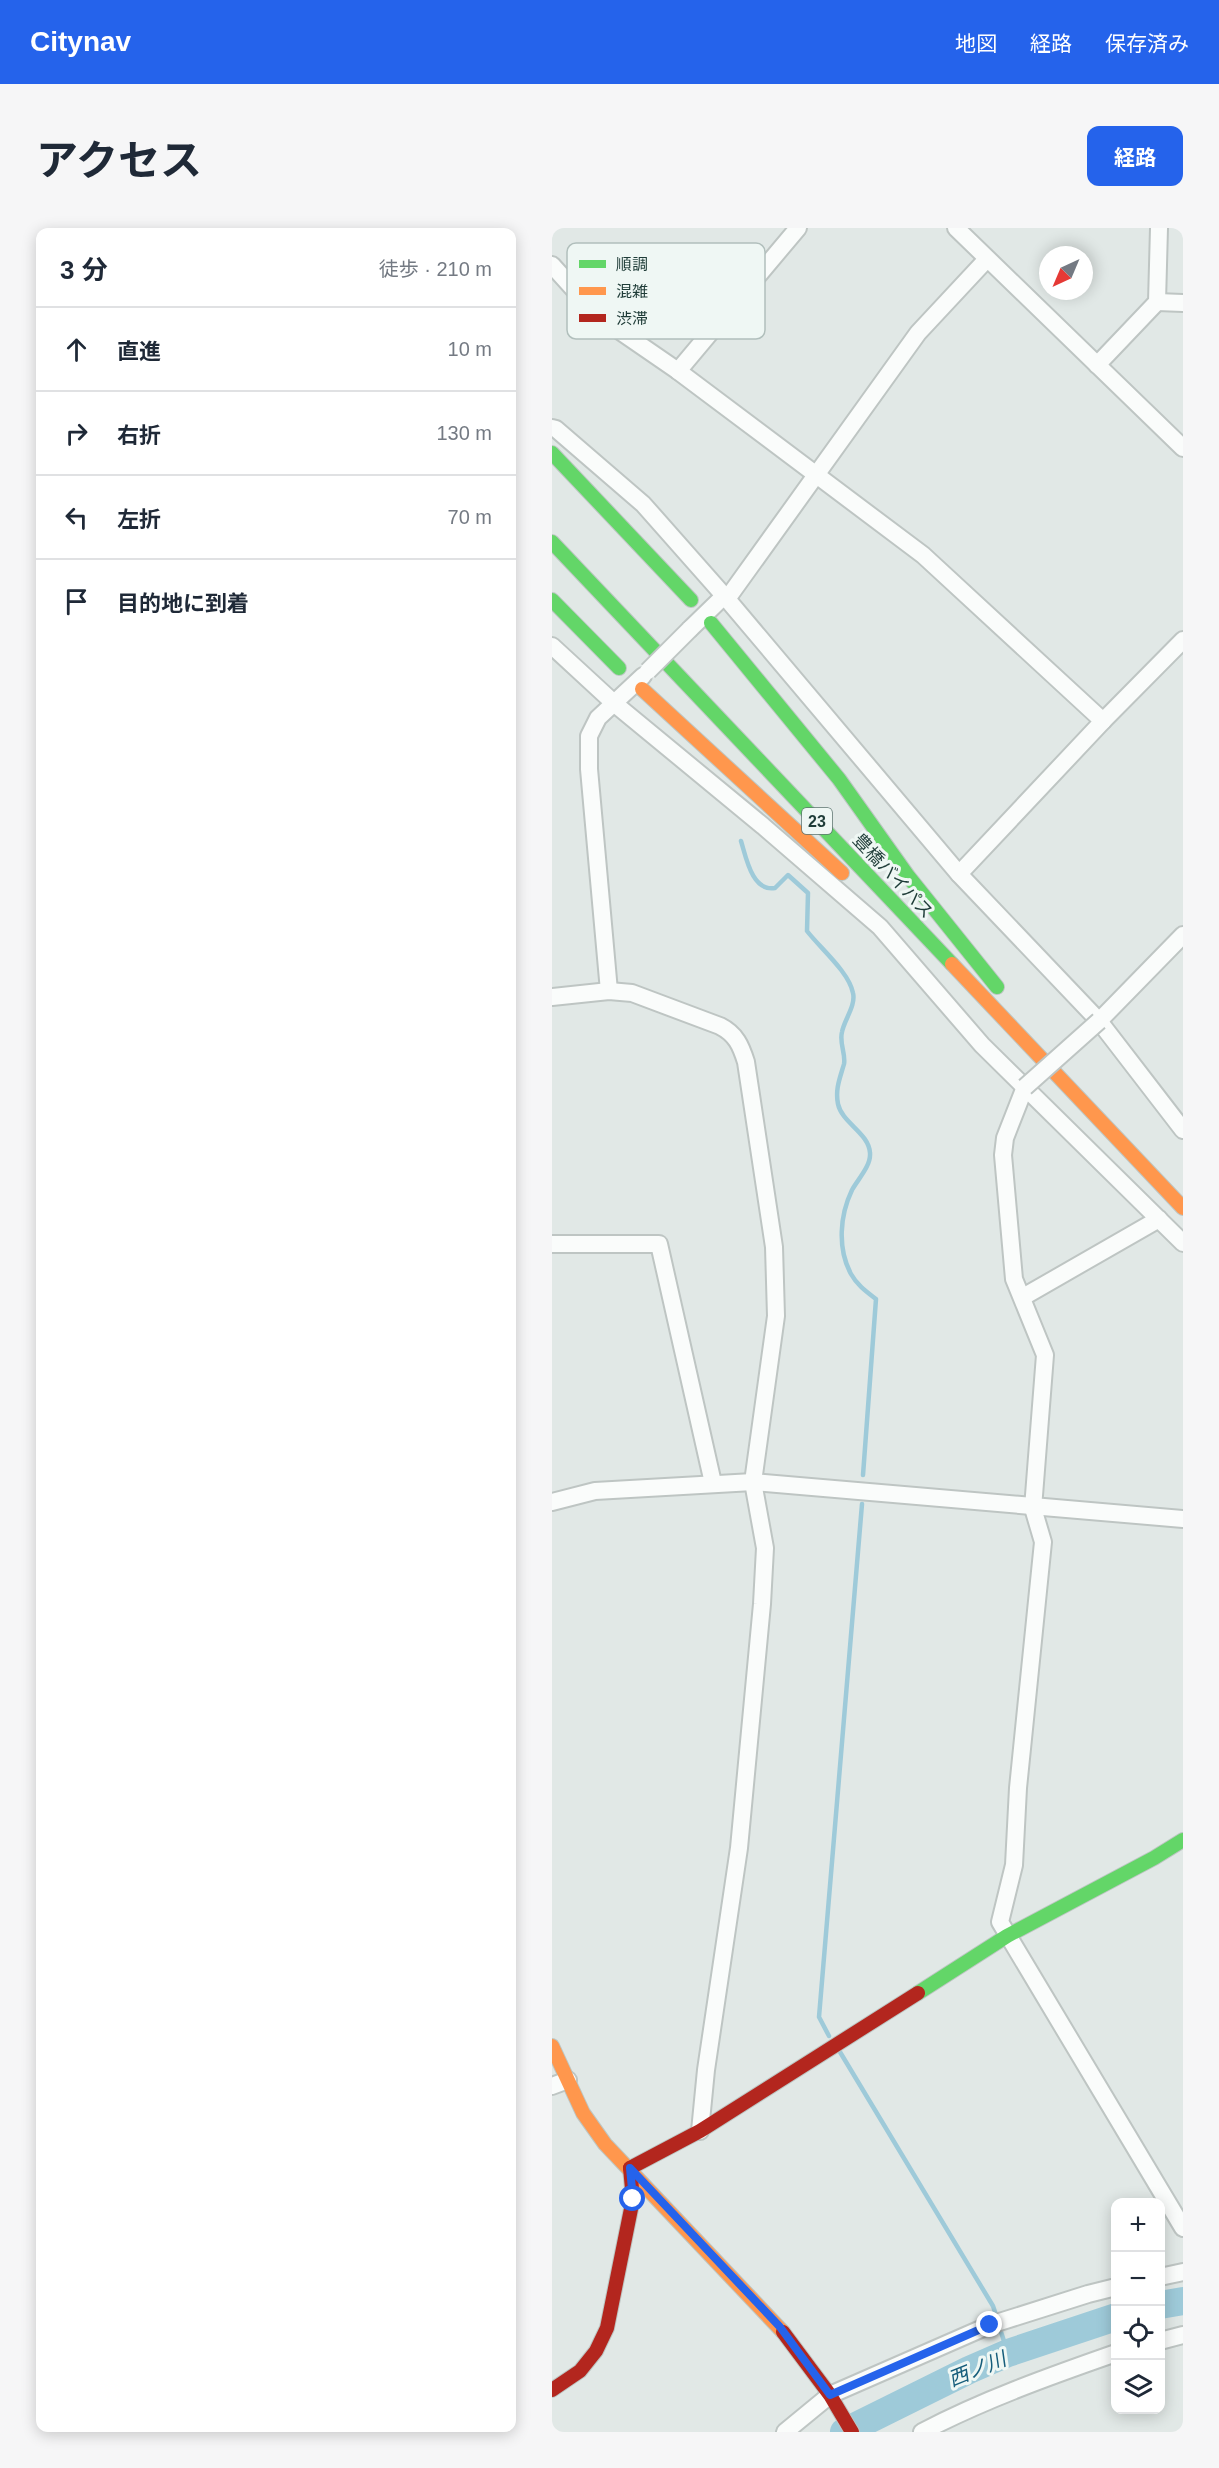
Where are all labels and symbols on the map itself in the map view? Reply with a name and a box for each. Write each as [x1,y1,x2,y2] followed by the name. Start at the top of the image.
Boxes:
[567,243,765,339] legend
[1039,246,1093,300] north arrow
[616,256,648,273] text: 順調
[616,283,648,300] text: 混雑
[616,310,648,327] text: 渋滞
[802,808,832,834] road number: 23
[849,830,937,922] street label: 豊橋バイパス
[619,2185,645,2211] route start
[976,2311,1002,2337] route end
[945,2347,1011,2390] water label: 西ノ川

